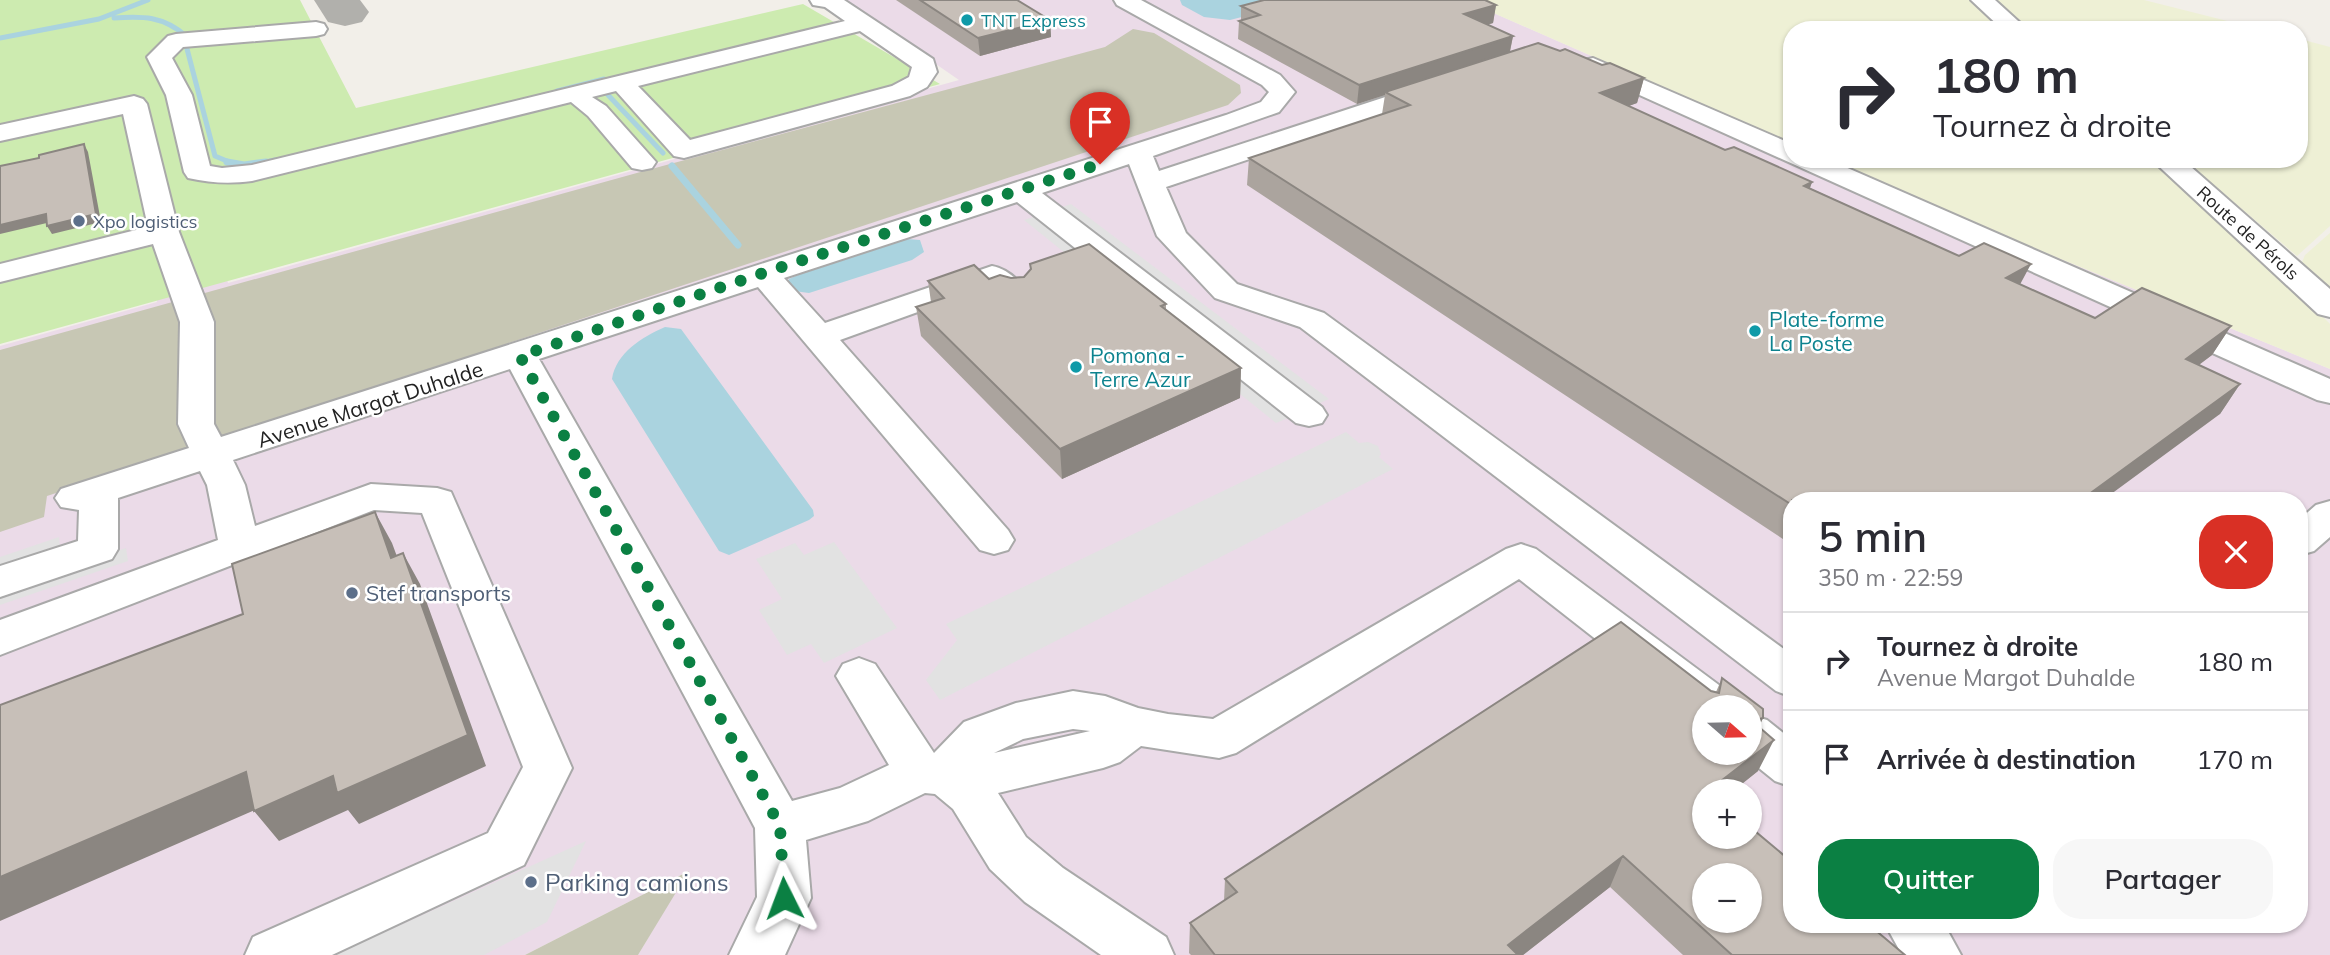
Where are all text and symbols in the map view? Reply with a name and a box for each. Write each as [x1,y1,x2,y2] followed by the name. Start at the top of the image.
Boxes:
[981,9,1086,32] place label: TNT Express
[959,12,975,28] marker: TNT Express
[1933,44,2079,105] text: 180 m
[1818,49,1909,140] icon: right
[1070,92,1130,164] pin
[1081,103,1119,141] icon: arrive
[1933,105,2172,145] text: Tournez à droite
[2192,181,2304,285] street label: Route de Pérols
[93,210,198,233] place label: Xpo logistics
[71,213,87,229] marker: Xpo logistics
[1769,306,1884,356] place label: Plate-forme La Poste
[1747,323,1763,339] marker: Plate-forme La Poste
[1090,342,1191,392] place label: Pomona - Terre Azur
[254,355,486,453] street label: Avenue Margot Duhalde
[1068,359,1084,375] marker: Pomona - Terre Azur
[1818,510,1927,563] text: 5 min
[2199,515,2273,589] button: close
[1818,563,1963,592] text: 350 m · 22:59
[366,580,511,606] place label: Stef transports
[344,585,360,601] marker: Stef transports
[1877,630,2078,663] text: Tournez à droite
[1818,642,1856,680] icon: right
[2197,645,2273,678] text: 180 m
[1877,663,2135,692] text: Avenue Margot Duhalde
[1692,695,1762,765] north arrow
[1692,695,1762,933] map controls
[1818,740,1856,778] icon: arrive
[1877,743,2136,776] text: Arrivée à destination
[2197,743,2273,776] text: 170 m
[1692,779,1762,849] button: +
[1818,839,2039,919] button: Quitter
[2053,839,2273,919] button: Partager
[747,861,821,935] position arrow
[1692,863,1762,933] button: −
[545,867,729,897] place label: Parking camions
[523,874,539,890] marker: Parking camions

